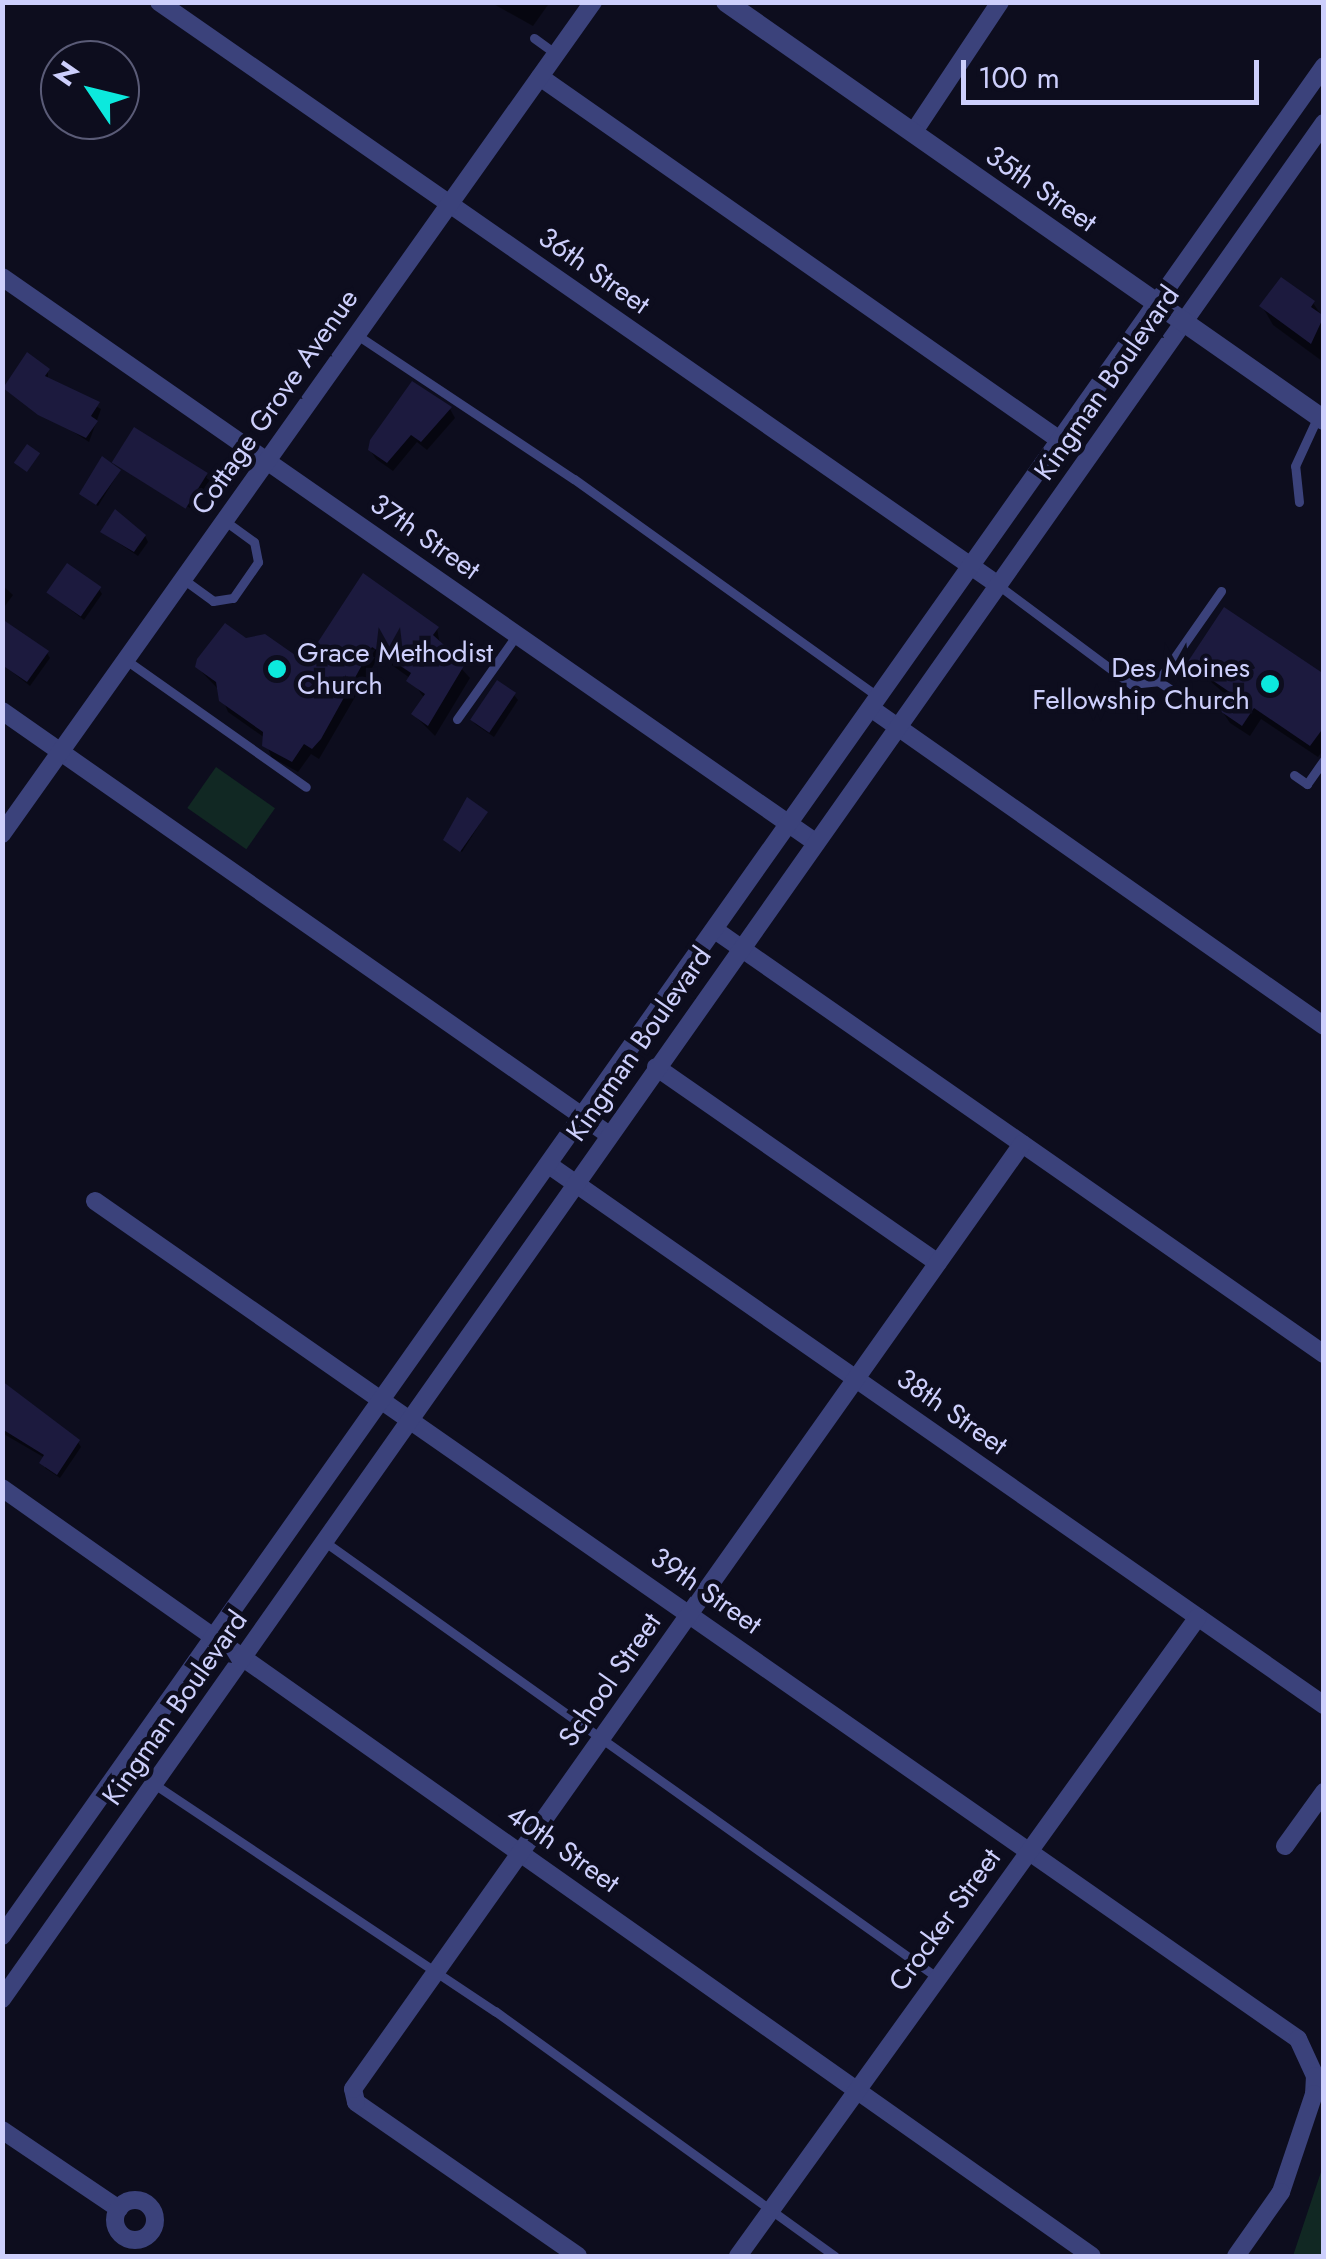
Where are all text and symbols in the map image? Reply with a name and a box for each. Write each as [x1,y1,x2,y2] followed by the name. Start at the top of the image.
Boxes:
[40,40,140,140] north arrow
[966,40,1264,102] scale bar
[43,53,90,95] text: N
[978,56,1060,99] text: 100 m
[979,139,1103,239] street label: 35th Street
[532,221,656,321] street label: 36th Street
[1027,279,1187,487] street label: Kingman Boulevard
[184,283,366,521] street label: Cottage Grove Avenue
[364,487,486,587] street label: 37th Street
[297,636,493,702] place label: Grace Methodist Church
[1032,651,1250,717] place label: Des Moines Fellowship Church
[266,658,288,680] marker: Grace Methodist Church
[1259,673,1281,695] marker: Des Moines Fellowship Church
[559,940,719,1148] street label: Kingman Boulevard
[890,1362,1014,1462] street label: 38th Street
[644,1541,768,1641] street label: 39th Street
[95,1604,255,1812] street label: Kingman Boulevard
[552,1607,668,1753] street label: School Street
[500,1798,626,1900] street label: 40th Street
[882,1842,1008,1998] street label: Crocker Street

